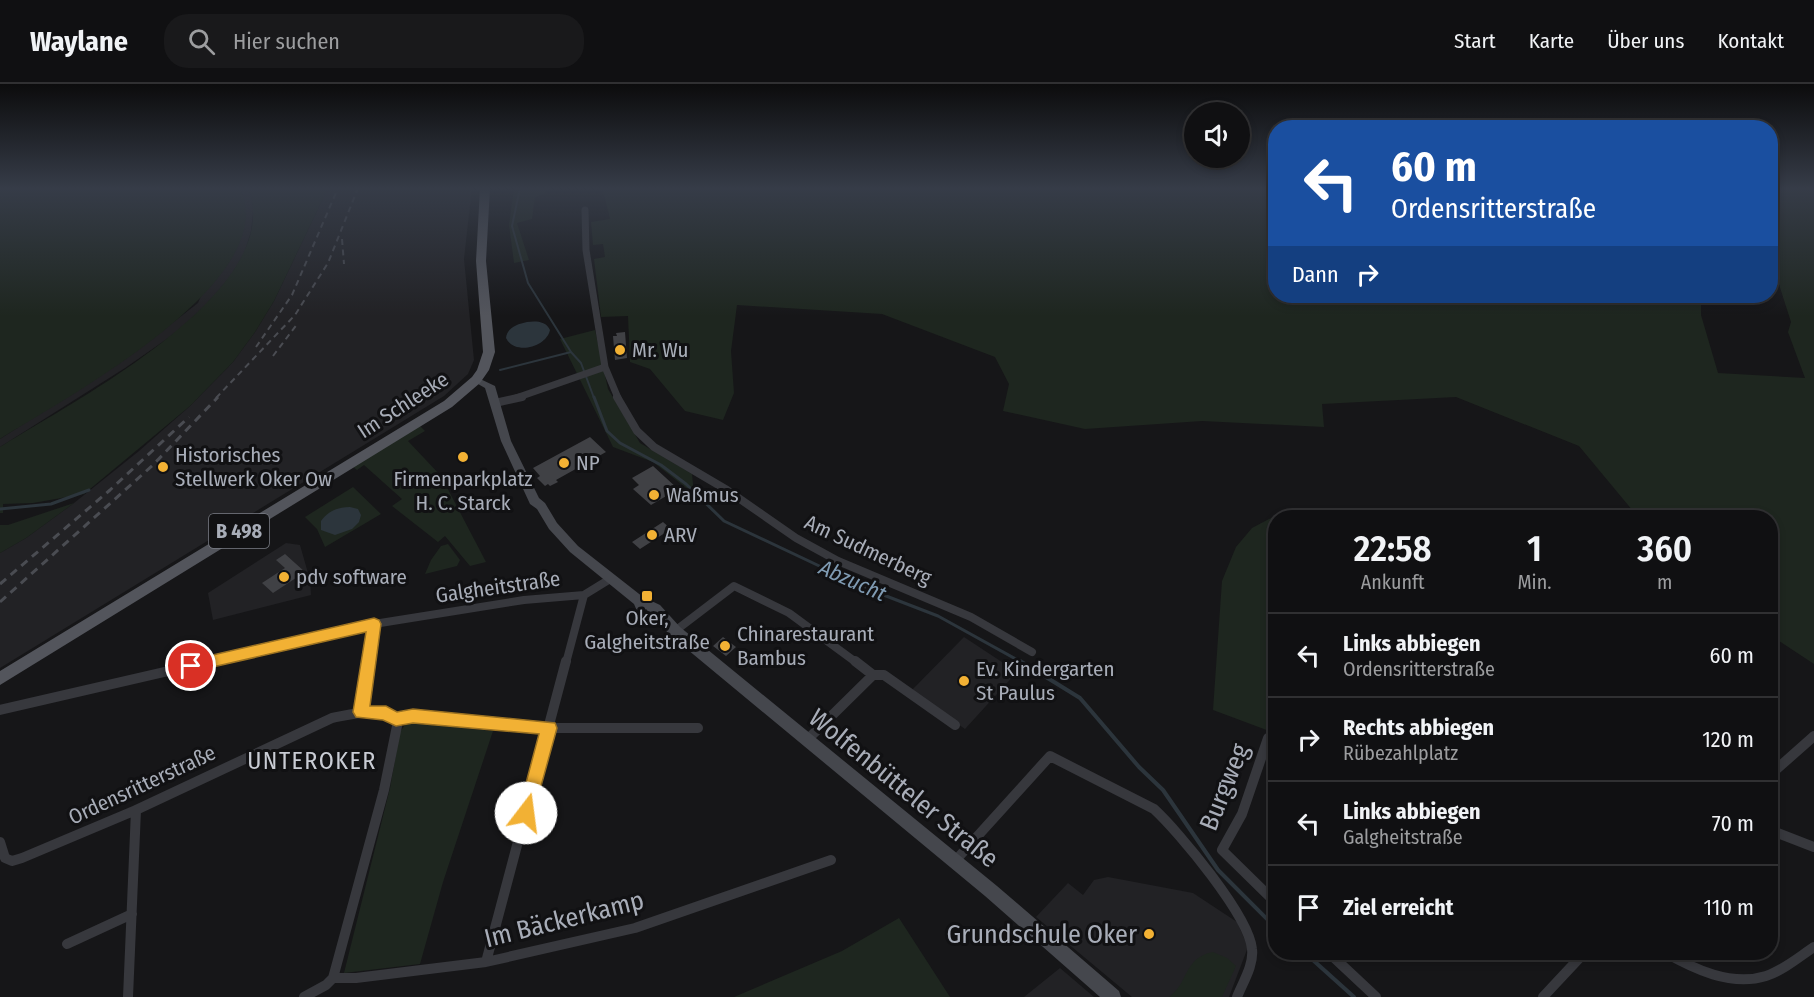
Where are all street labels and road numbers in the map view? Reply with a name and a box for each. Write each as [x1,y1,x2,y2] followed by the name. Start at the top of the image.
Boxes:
[353,366,453,444] street label: Im Schleeke
[800,509,936,591] street label: Am Sudmerberg
[209,514,269,548] road number: B 498
[434,565,562,609] street label: Galgheitstraße
[803,702,1005,874] street label: Wolfenbütteler Straße
[1193,739,1256,835] street label: Burgweg
[64,740,220,830] street label: Ordensritterstraße
[481,885,647,954] street label: Im Bäckerkamp

